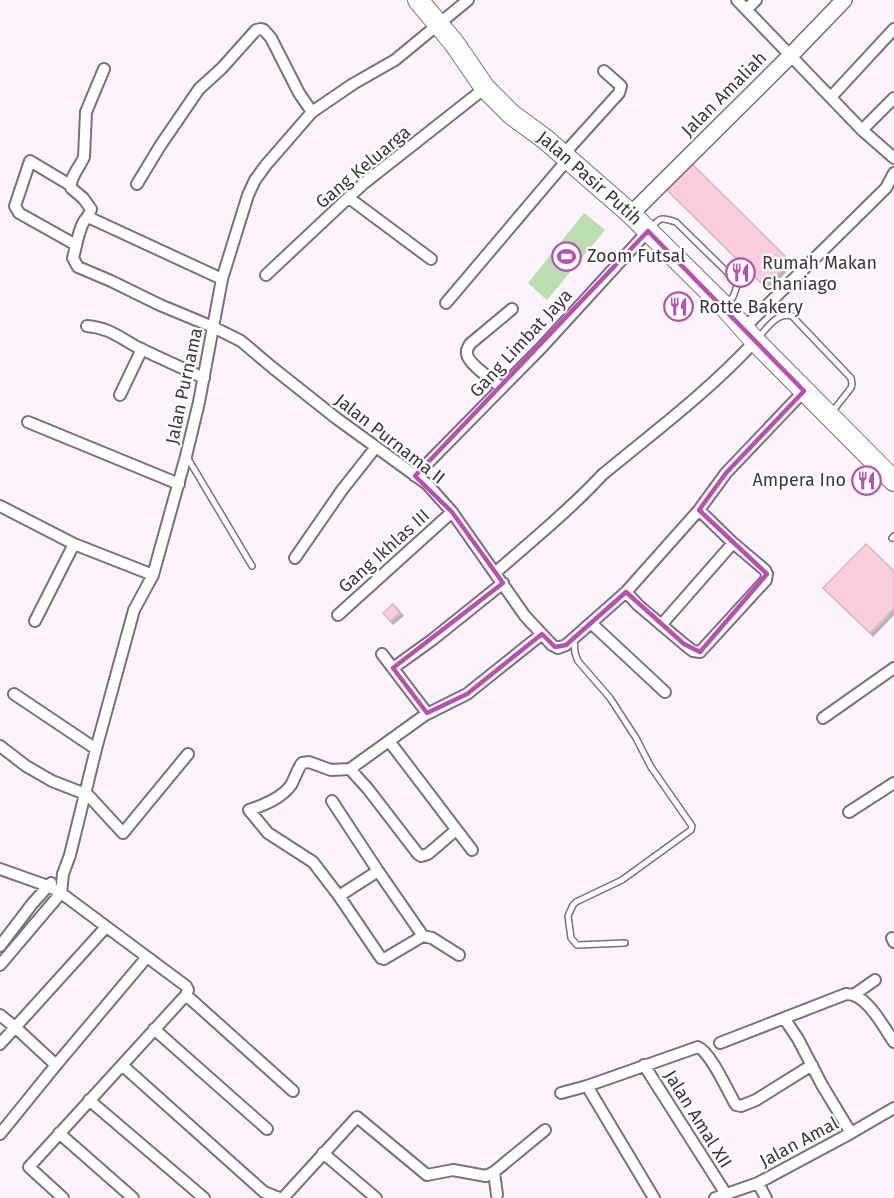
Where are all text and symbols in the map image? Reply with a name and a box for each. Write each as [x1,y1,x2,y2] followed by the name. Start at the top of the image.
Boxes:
[677,47,771,141] street label: Jalan Amaliah
[311,121,415,213] street label: Gang Keluarga
[533,126,647,230] street label: Jalan Pasir Putih
[550,240,582,272] sports icon: Zoom Futsal
[587,245,685,267] place label: Zoom Futsal
[762,252,877,295] place label: Rumah Makan Chaniago
[725,257,757,289] restaurant icon: Rumah Makan Chaniago
[465,284,577,402] street label: Gang Limbat Jaya
[662,291,694,323] restaurant icon: Rotte Bakery
[699,296,803,318] place label: Rotte Bakery
[161,326,207,446] street label: Jalan Purnama
[331,389,449,489] street label: Jalan Purnama II
[851,464,883,496] restaurant icon: Ampera Ino
[753,469,846,491] place label: Ampera Ino
[334,504,434,598] street label: Gang Ikhlas III
[659,1066,737,1172] street label: Jalan Amal XII
[756,1112,842,1172] street label: Jalan Amal

